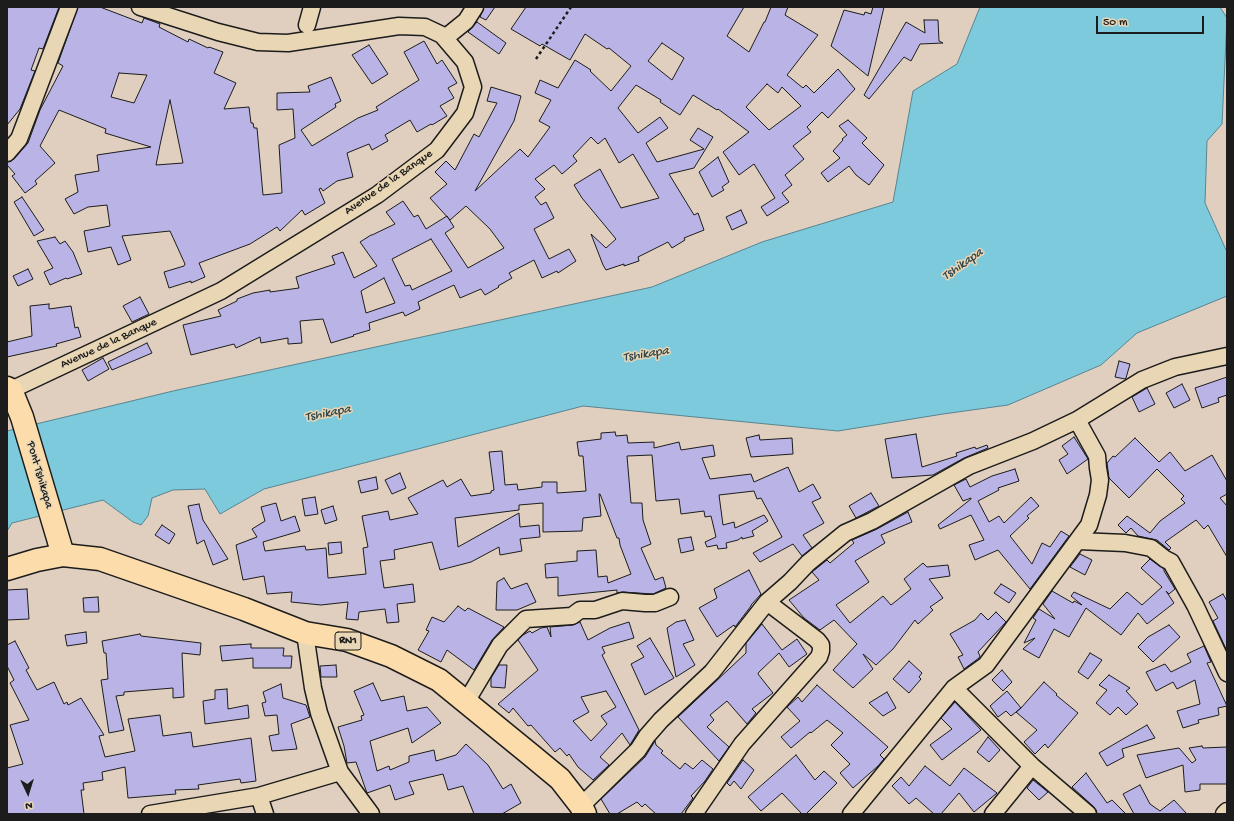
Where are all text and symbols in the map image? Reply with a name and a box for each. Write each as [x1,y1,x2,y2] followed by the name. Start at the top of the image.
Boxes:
[1098,8,1206,34] scale bar
[1103,16,1128,30] text: 50 m
[342,147,436,219] street label: Avenue de la Banque
[940,245,986,285] water label: Tshikapa
[59,315,159,373] street label: Avenue de la Banque
[622,344,670,366] water label: Tshikapa
[304,402,352,426] water label: Tshikapa
[23,440,55,510] street label: Pont Tshikapa
[335,632,361,650] road number: RN1
[8,773,48,813] north arrow
[25,799,33,811] text: N

